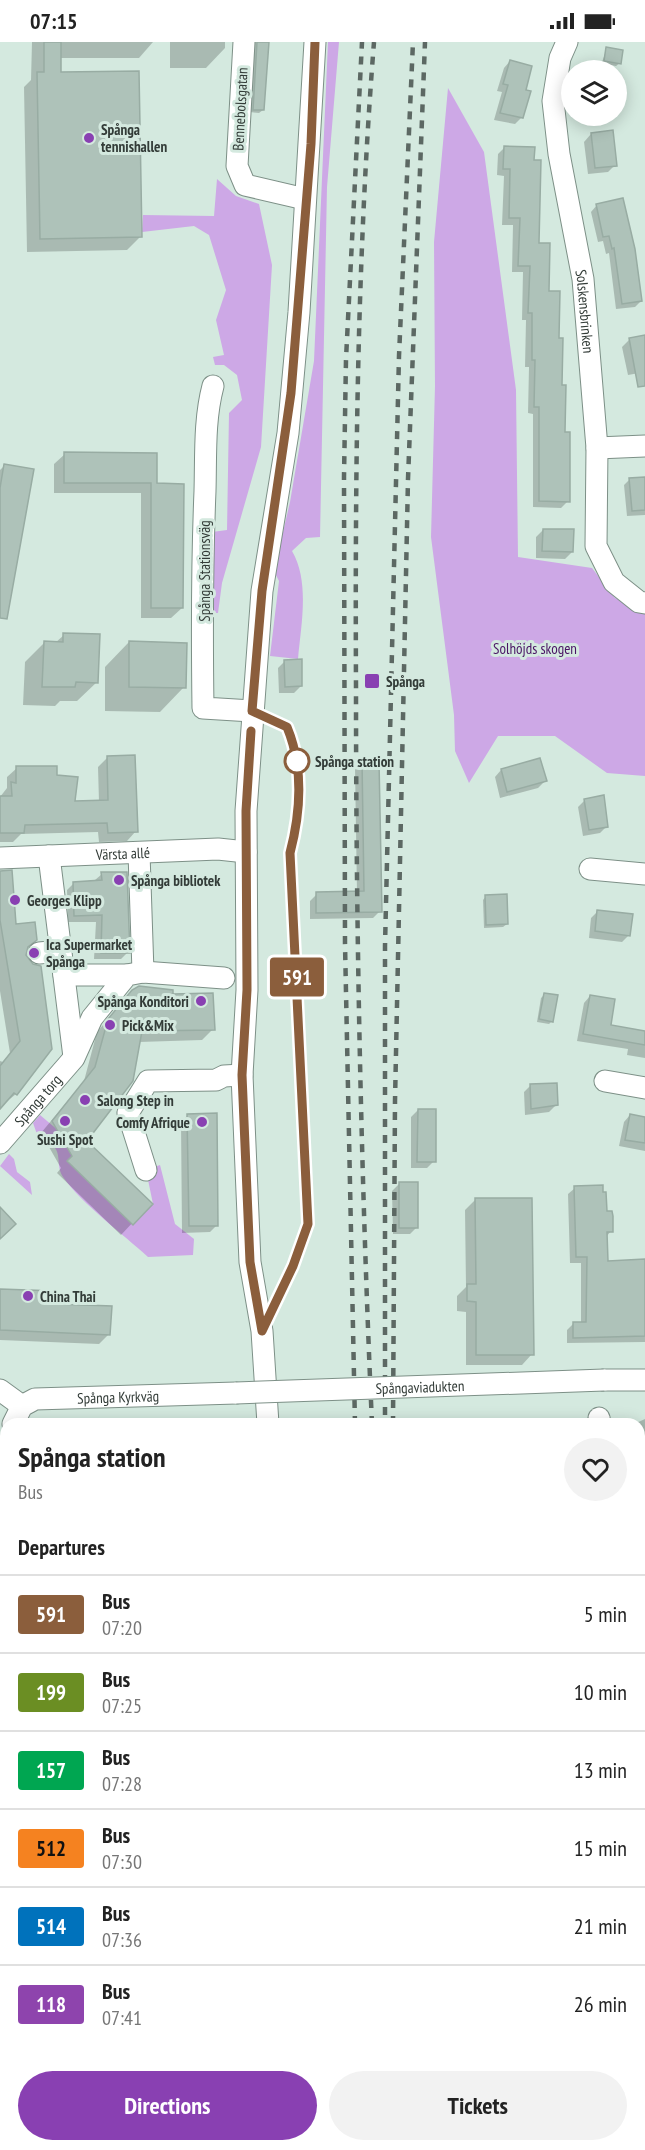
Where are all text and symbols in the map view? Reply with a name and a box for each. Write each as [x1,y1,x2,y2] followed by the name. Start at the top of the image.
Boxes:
[30,7,78,35] text: 07:15
[561,60,627,126] map controls
[561,60,627,126] button: layers
[228,67,252,151] street label: Bennebolsgatan
[101,120,168,156] place label: Spånga tennishallen
[82,131,96,145] marker: Spånga tennishallen
[572,268,599,354] street label: Solskensbrinken
[195,520,214,622] street label: Spånga Stationsväg
[493,639,577,658] park label: Solhöjds skogen
[363,672,381,690] marker: Spånga
[386,672,425,691] place label: Spånga
[284,748,310,774] marker: Spånga station
[315,752,394,771] place label: Spånga station
[94,842,150,864] street label: Värsta allé
[131,871,221,890] place label: Spånga bibliotek
[112,873,126,887] marker: Spånga bibliotek
[27,891,102,910] place label: Georges Klipp
[8,893,22,907] marker: Georges Klipp
[46,935,133,971] place label: Ica Supermarket Spånga
[27,946,41,960] marker: Ica Supermarket Spånga
[262,958,332,996] line badge: 591
[282,964,312,991] text: 591
[97,992,189,1011] place label: Spånga Konditori
[194,994,208,1008] marker: Spånga Konditori
[122,1016,174,1035] place label: Pick&Mix
[103,1018,117,1032] marker: Pick&Mix
[10,1070,65,1130] street label: Spånga torg
[97,1091,174,1110] place label: Salong Step in
[78,1093,92,1107] marker: Salong Step in
[116,1113,190,1132] place label: Comfy Afrique
[58,1114,72,1128] marker: Sushi Spot
[195,1115,209,1129] marker: Comfy Afrique
[37,1130,94,1149] place label: Sushi Spot
[40,1287,96,1306] place label: China Thai
[21,1289,35,1303] marker: China Thai
[375,1375,465,1398] street label: Spångaviadukten
[77,1386,159,1407] street label: Spånga Kyrkväg
[18,1438,166,1475] text: Spånga station
[564,1438,627,1501] button: heart
[18,1479,43,1505] text: Bus
[18,1533,105,1561] text: Departures
[102,1587,130,1615] text: Bus
[584,1600,627,1628] text: 5 min
[36,1601,66,1628] text: 591
[102,1615,142,1641] text: 07:20
[102,1665,130,1693] text: Bus
[574,1678,627,1706] text: 10 min
[36,1679,66,1706] text: 199
[102,1693,142,1719] text: 07:25
[102,1743,130,1771] text: Bus
[574,1756,627,1784] text: 13 min
[36,1757,66,1784] text: 157
[102,1771,142,1797] text: 07:28
[102,1821,130,1849] text: Bus
[574,1834,627,1862] text: 15 min
[36,1835,66,1862] text: 512
[102,1849,142,1875] text: 07:30
[102,1899,130,1927] text: Bus
[574,1912,627,1940] text: 21 min
[36,1913,66,1940] text: 514
[102,1927,142,1953] text: 07:36
[102,1977,130,2005] text: Bus
[574,1990,627,2018] text: 26 min
[36,1991,66,2018] text: 118
[102,2005,142,2031] text: 07:41
[18,2071,317,2140] button: Directions
[329,2071,627,2140] button: Tickets

